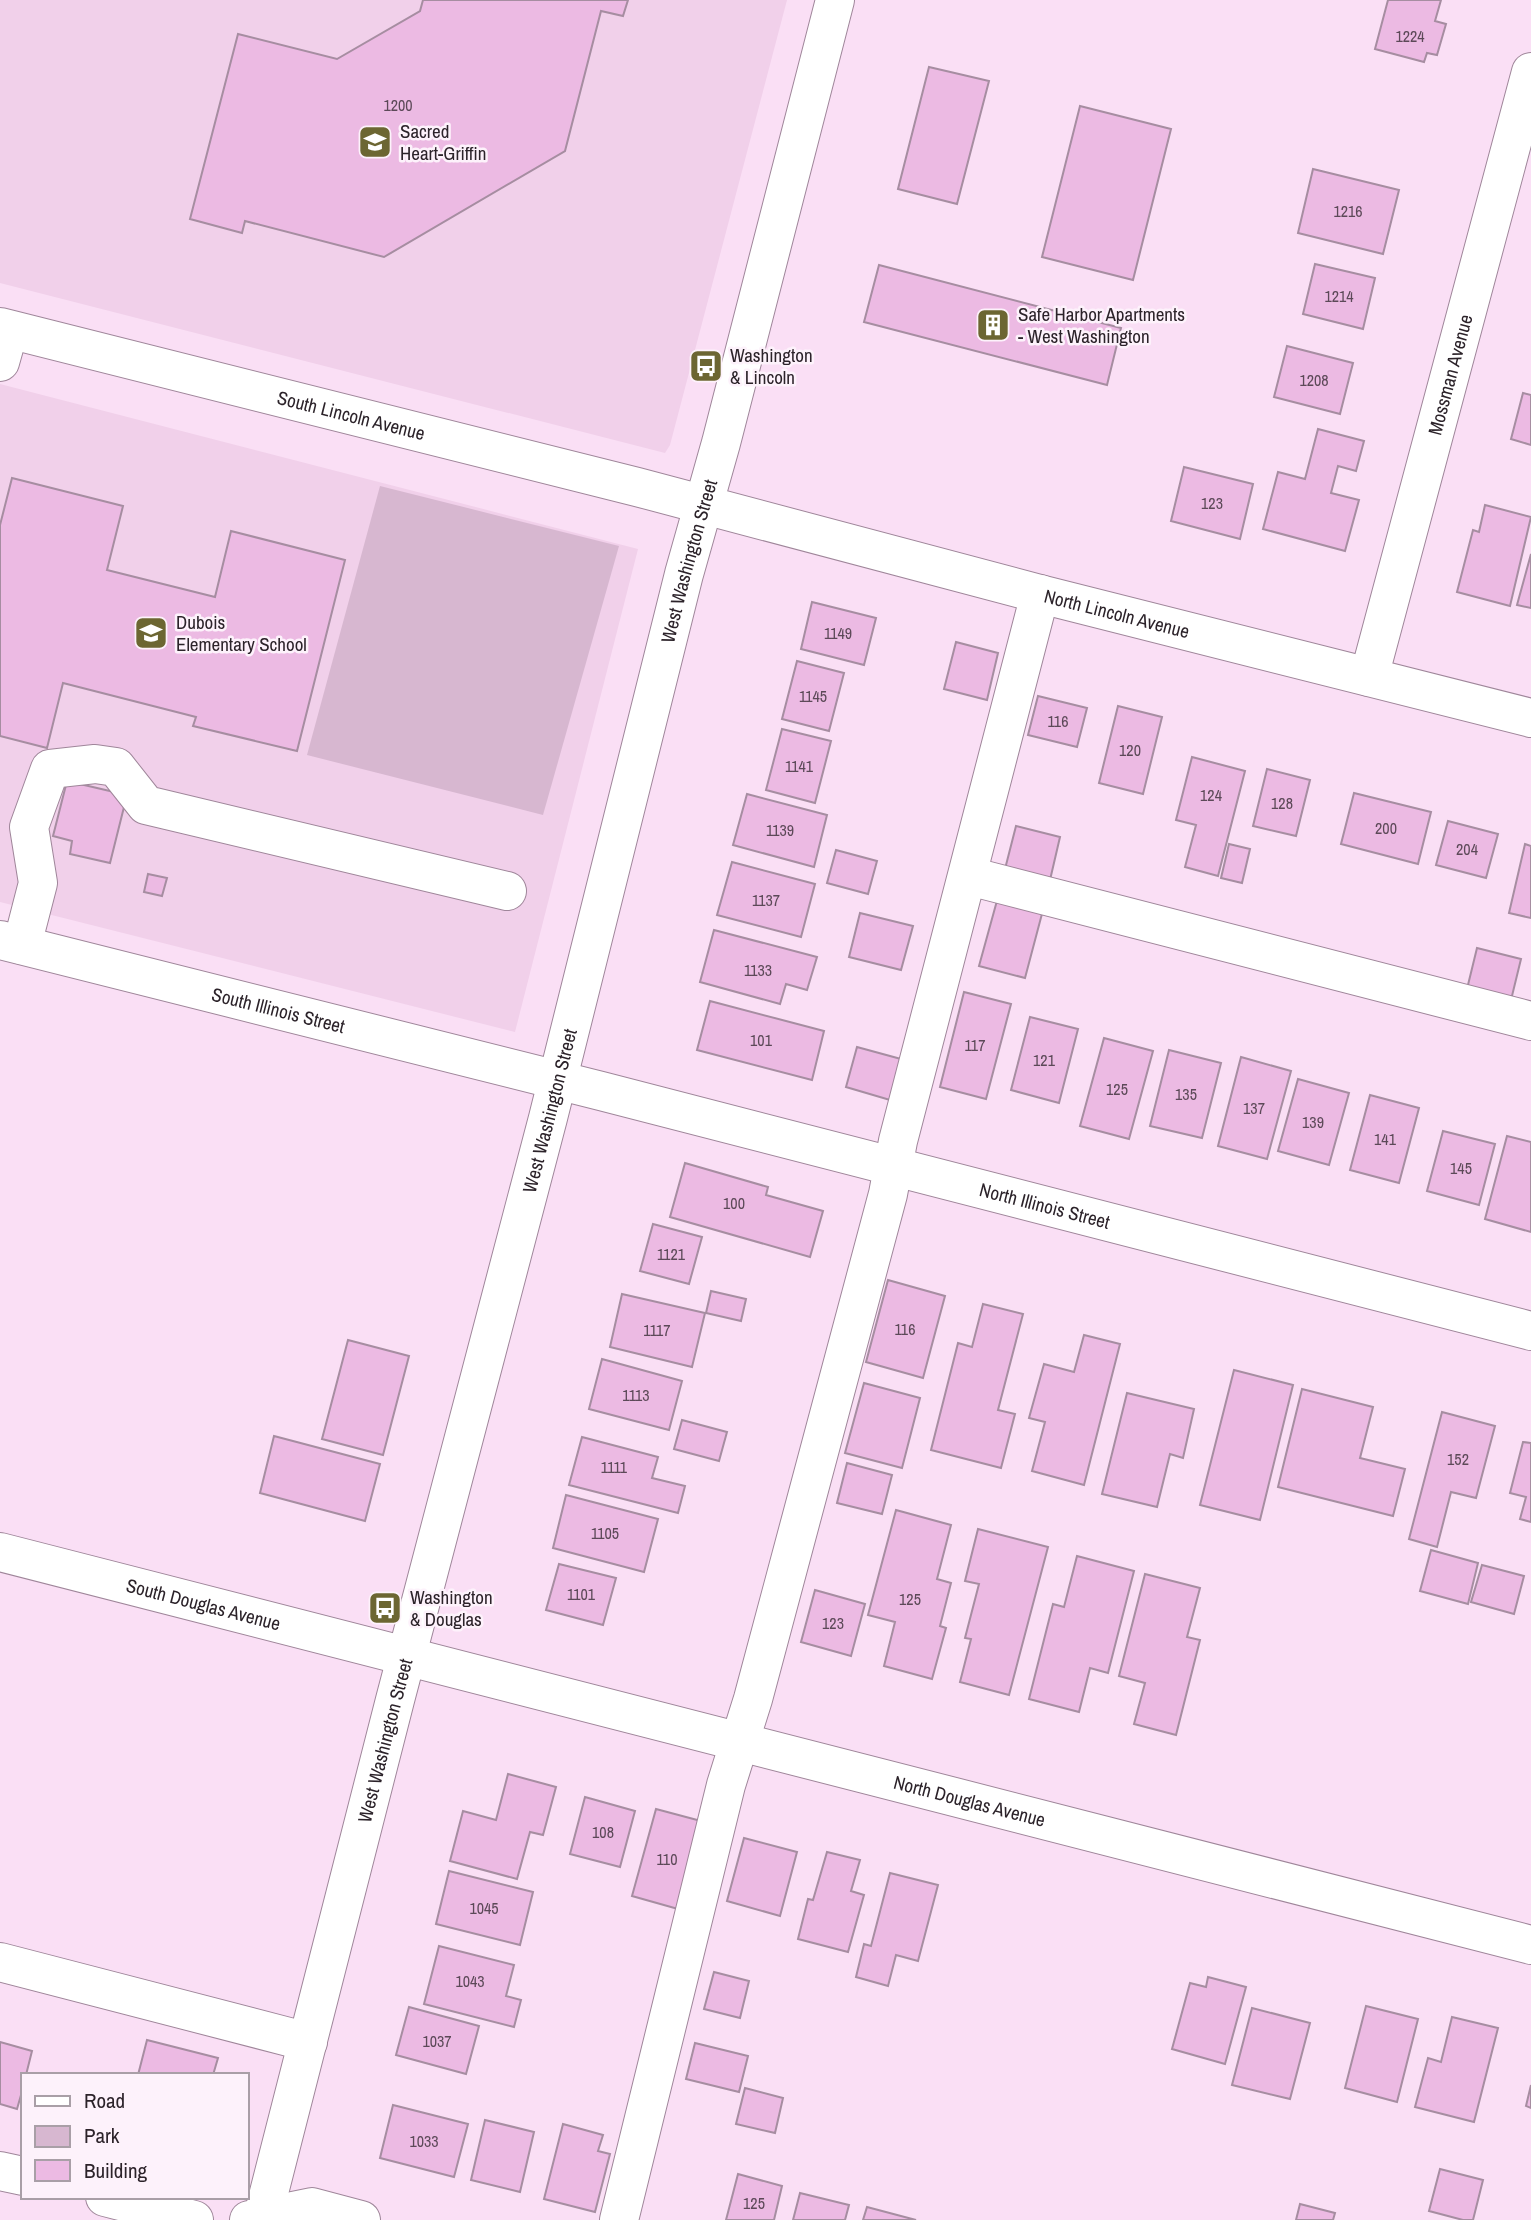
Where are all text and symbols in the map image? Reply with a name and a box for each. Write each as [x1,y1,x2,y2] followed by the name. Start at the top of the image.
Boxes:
[1395,25,1425,47] house number: 1224
[383,94,413,116] house number: 1200
[400,118,486,166] place label: Sacred Heart-Griffin
[356,123,394,161] school or university icon: Sacred Heart-Griffin
[1333,200,1363,222] house number: 1216
[1324,285,1354,307] house number: 1214
[1018,301,1185,349] place label: Safe Harbor Apartments - West Washington
[974,306,1012,344] building icon: Safe Harbor Apartments - West Washington
[1421,312,1479,438] street label: Mossman Avenue
[730,342,813,390] place label: Washington & Lincoln
[687,347,725,385] bus stop icon: Washington & Lincoln
[1299,369,1329,391] house number: 1208
[274,384,428,446] street label: South Lincoln Avenue
[654,476,723,645] street label: West Washington Street
[1201,492,1223,514] house number: 123
[1041,583,1192,644] street label: North Lincoln Avenue
[176,609,307,657] place label: Dubois Elementary School
[132,614,170,652] school or university icon: Dubois Elementary School
[824,622,852,644] house number: 1149
[799,685,827,707] house number: 1145
[1048,710,1068,732] house number: 116
[1119,739,1141,761] house number: 120
[785,755,814,777] house number: 1141
[1200,784,1222,806] house number: 124
[1271,792,1293,814] house number: 128
[1375,817,1397,839] house number: 200
[766,819,794,841] house number: 1139
[1456,838,1478,860] house number: 204
[752,889,780,911] house number: 1137
[744,959,772,981] house number: 1133
[209,981,348,1039] street label: South Illinois Street
[516,1025,583,1195] street label: West Washington Street
[750,1029,773,1051] house number: 101
[965,1034,985,1056] house number: 117
[1033,1049,1056,1071] house number: 121
[1106,1078,1128,1100] house number: 125
[1175,1083,1197,1105] house number: 135
[1243,1097,1265,1119] house number: 137
[1302,1111,1324,1133] house number: 139
[1374,1128,1397,1150] house number: 141
[1450,1157,1472,1179] house number: 145
[977,1176,1113,1235] street label: North Illinois Street
[723,1192,745,1214] house number: 100
[657,1243,686,1265] house number: 1121
[895,1318,915,1340] house number: 116
[643,1319,671,1341] house number: 1117
[622,1384,650,1406] house number: 1113
[1447,1448,1469,1470] house number: 152
[601,1456,628,1478] house number: 1111
[591,1522,619,1544] house number: 1105
[123,1572,283,1636] street label: South Douglas Avenue
[567,1583,596,1605] house number: 1101
[410,1584,493,1632] place label: Washington & Douglas
[899,1588,921,1610] house number: 125
[366,1589,404,1627] bus stop icon: Washington & Douglas
[822,1612,844,1634] house number: 123
[351,1655,419,1825] street label: West Washington Street
[891,1769,1048,1833] street label: North Douglas Avenue
[592,1821,614,1843] house number: 108
[657,1848,677,1870] house number: 110
[469,1897,499,1919] house number: 1045
[455,1970,485,1992] house number: 1043
[422,2030,452,2052] house number: 1037
[21,2073,248,2199] legend
[84,2086,125,2115] text: Road
[84,2121,120,2150] text: Park
[409,2130,439,2152] house number: 1033
[84,2156,148,2185] text: Building
[743,2192,765,2214] house number: 125

